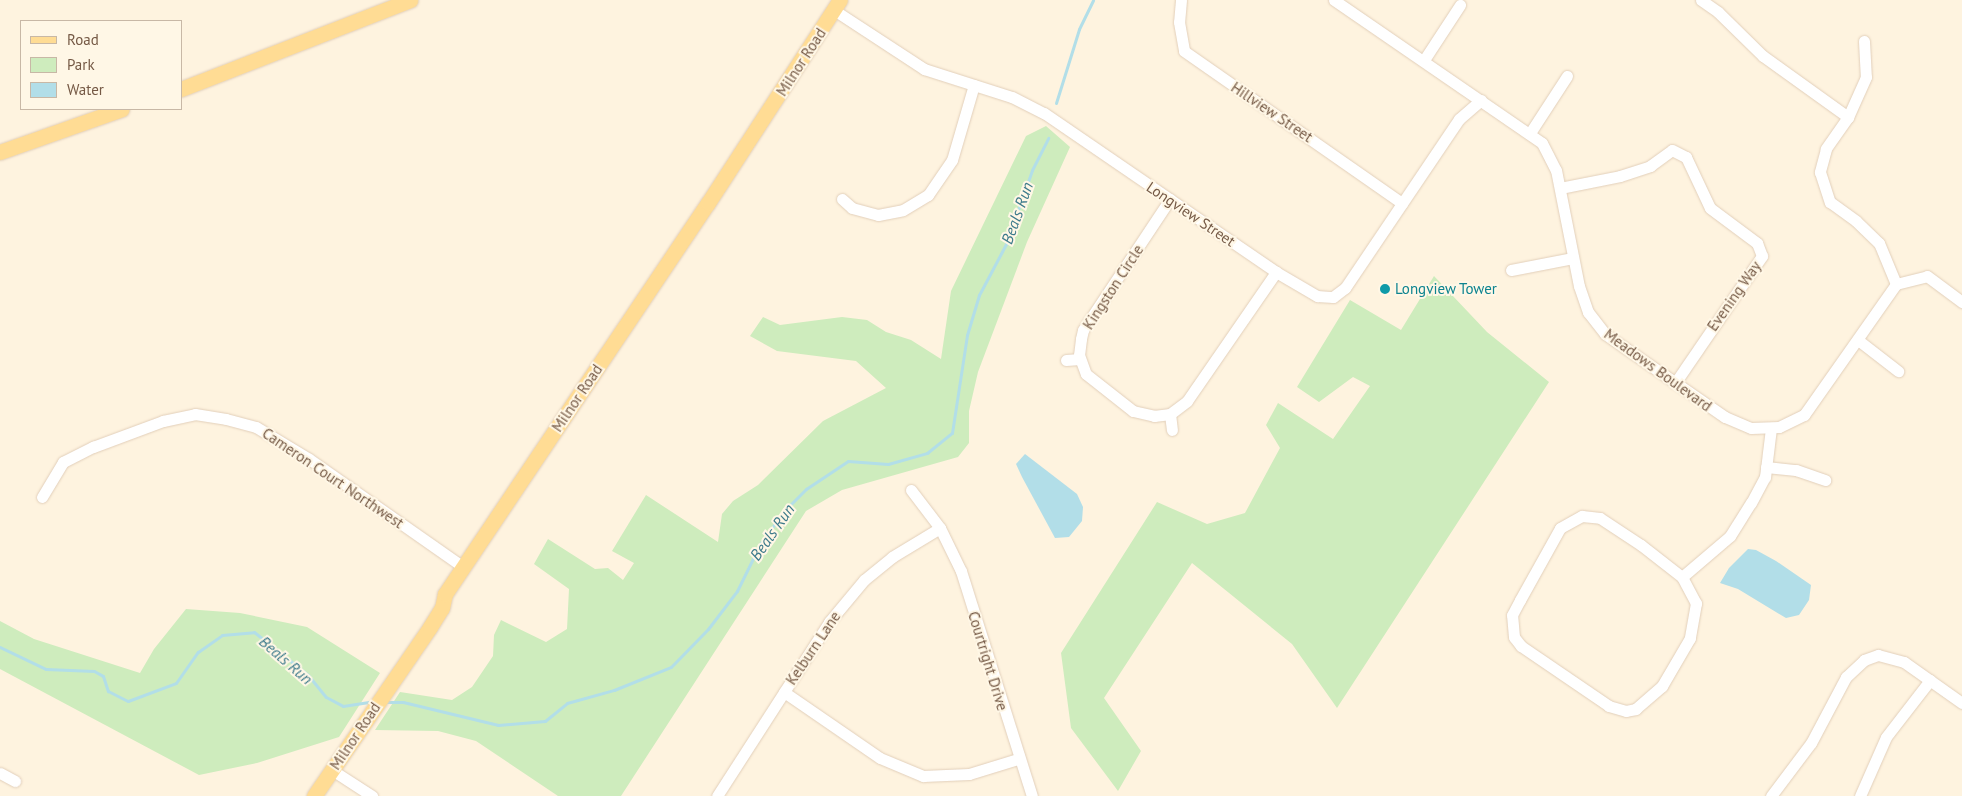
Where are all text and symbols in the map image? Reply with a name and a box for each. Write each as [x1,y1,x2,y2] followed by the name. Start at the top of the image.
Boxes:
[20,20,182,110] legend
[772,25,830,99] street label: Milnor Road
[67,30,99,49] text: Road
[67,55,95,74] text: Park
[1228,78,1316,146] street label: Hillview Street
[67,80,104,99] text: Water
[1143,178,1239,250] street label: Longview Street
[997,179,1037,247] water label: Beals Run
[1079,241,1147,333] street label: Kingston Circle
[1703,257,1765,335] street label: Evening Way
[1395,280,1498,298] place label: Longview Tower
[1379,283,1391,295] marker: Longview Tower
[1601,325,1715,415] street label: Meadows Boulevard
[548,361,606,435] street label: Milnor Road
[259,424,407,532] street label: Cameron Court Northwest
[746,500,798,564] water label: Beals Run
[782,608,844,688] street label: Kelburn Lane
[964,609,1012,713] street label: Courtright Drive
[255,632,317,688] water label: Beals Run
[326,699,384,773] street label: Milnor Road

